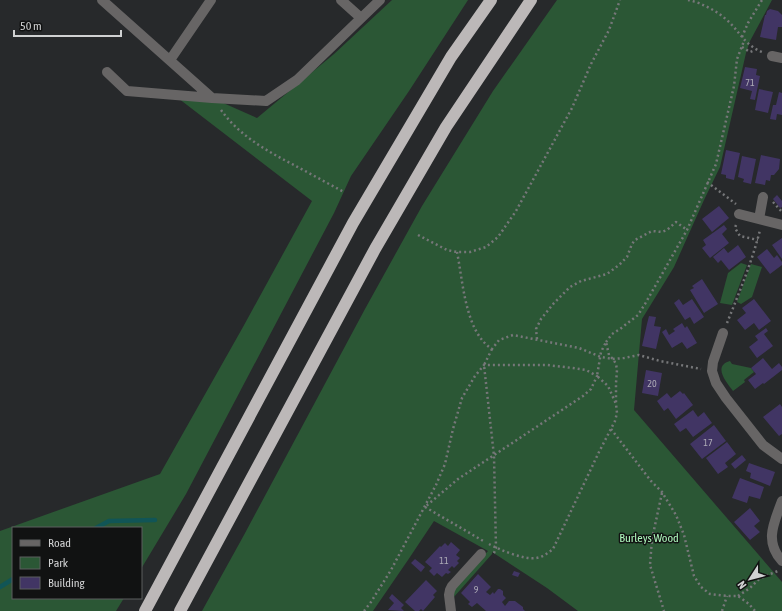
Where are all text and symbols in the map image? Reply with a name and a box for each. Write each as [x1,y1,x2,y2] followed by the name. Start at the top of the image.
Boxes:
[14,12,121,38] scale bar
[20,19,42,33] text: 50 m
[745,77,755,88] house number: 71
[647,378,657,389] house number: 20
[703,437,713,448] house number: 17
[12,527,142,599] legend
[619,531,679,545] park label: Burleys Wood
[48,536,71,550] text: Road
[439,555,449,566] house number: 11
[48,556,69,570] text: Park
[730,559,770,599] north arrow
[48,576,86,590] text: Building
[735,579,749,591] text: N
[474,584,479,595] house number: 9

